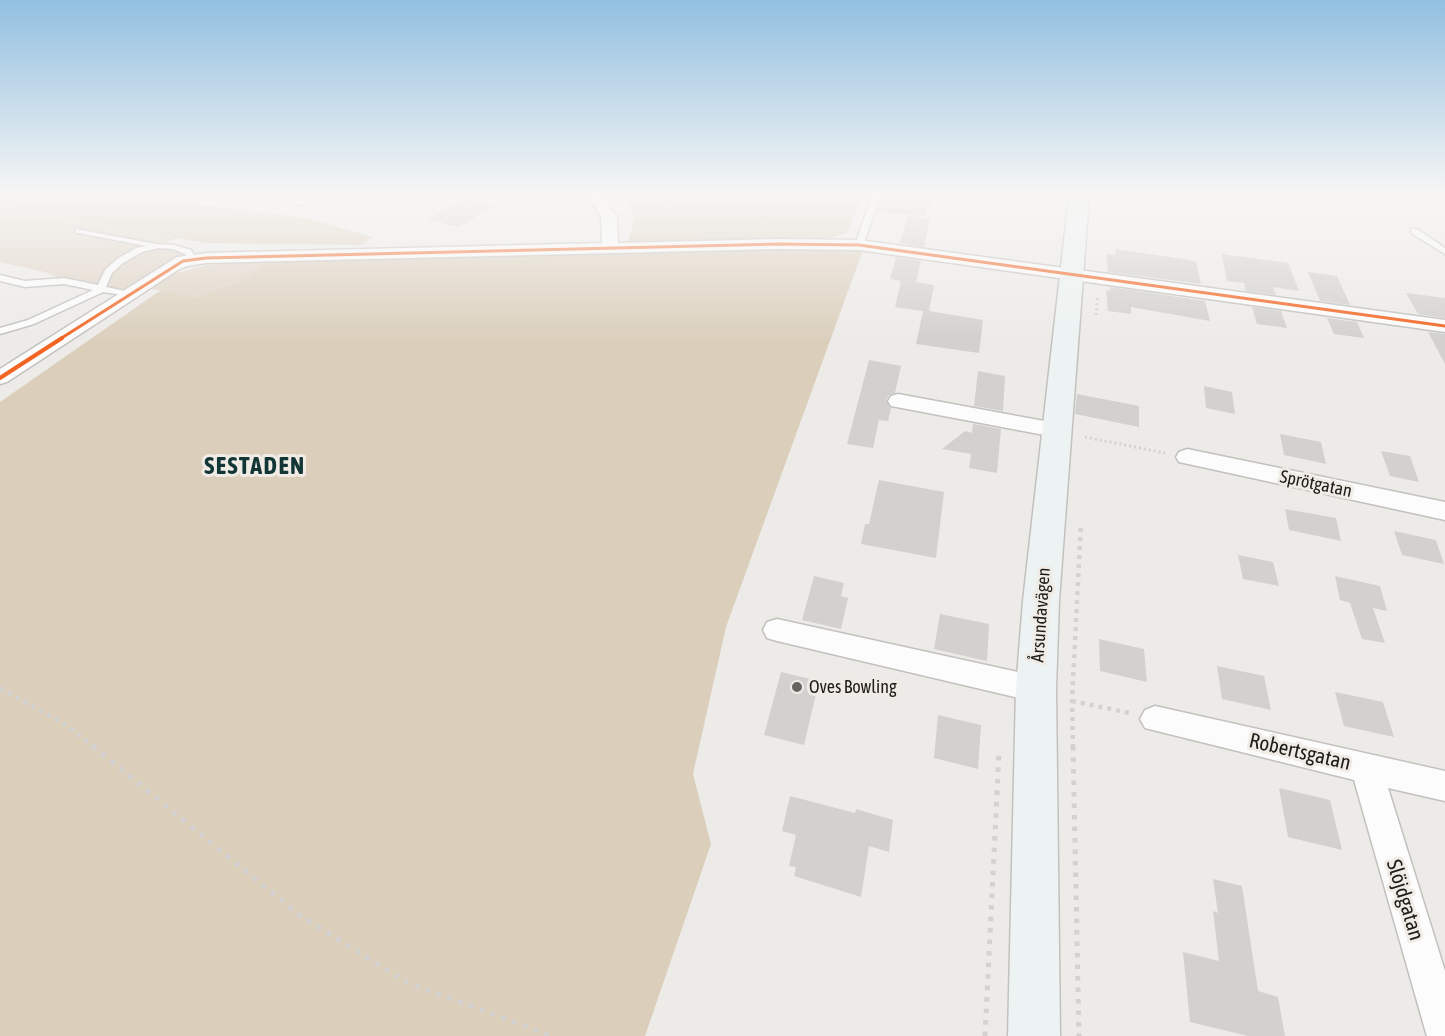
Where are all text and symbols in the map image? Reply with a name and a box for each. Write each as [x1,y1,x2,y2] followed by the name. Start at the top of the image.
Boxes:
[204,452,306,480] district label: SESTADEN
[1278,466,1354,502] street label: Sprötgatan
[1027,567,1055,663] street label: Årsundavägen
[809,676,897,698] place label: Oves Bowling
[790,680,804,694] marker: Oves Bowling
[1247,728,1353,776] street label: Robertsgatan
[1381,857,1429,943] street label: Slöjdgatan

